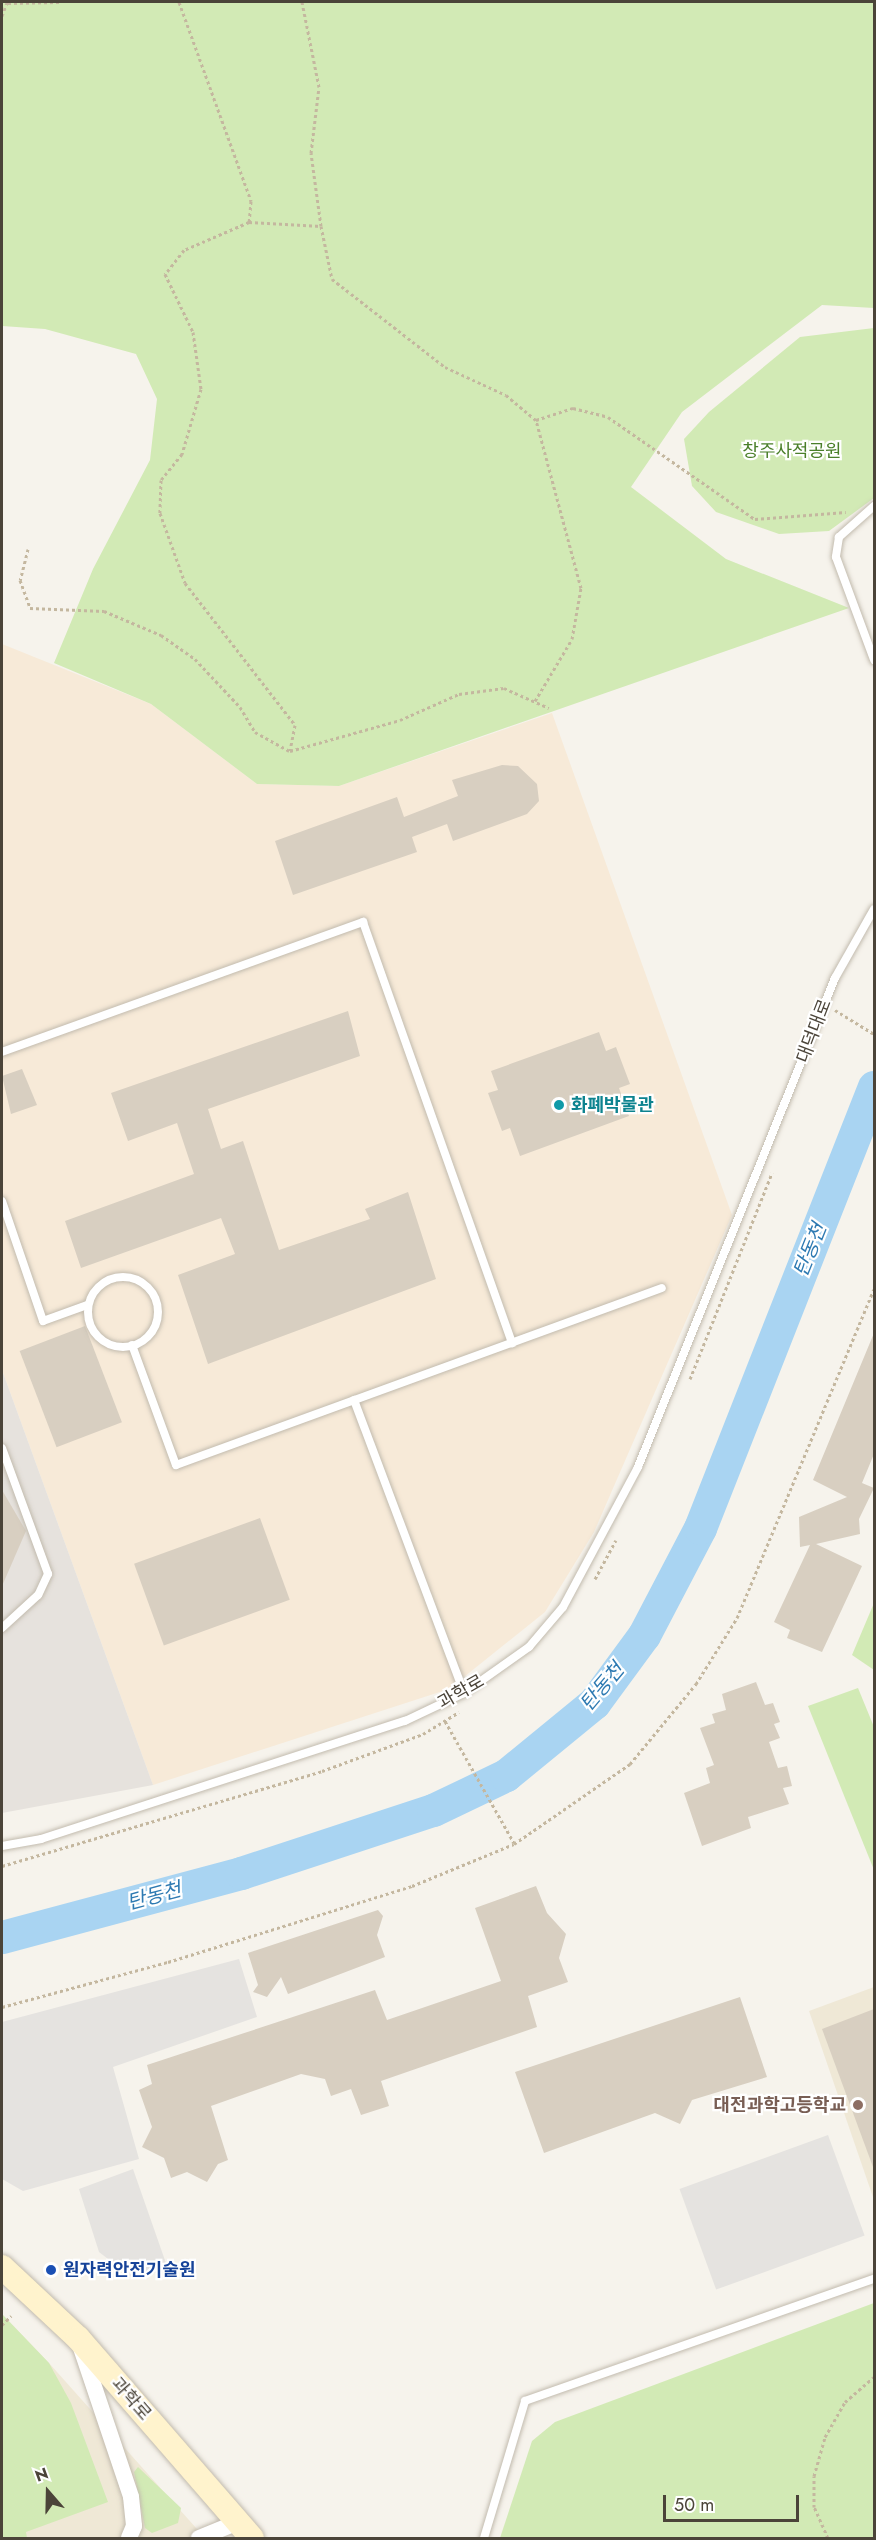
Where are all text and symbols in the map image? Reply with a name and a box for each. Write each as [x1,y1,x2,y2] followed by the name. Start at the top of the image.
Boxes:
[742,440,842,462] park label: 창주사적공원
[792,996,836,1066] street label: 대덕대로
[571,1094,654,1116] place label: 화폐박물관
[552,1098,566,1112] marker: 화폐박물관
[789,1220,831,1280] water label: 탄동천
[575,1658,629,1716] water label: 탄동천
[434,1670,488,1714] street label: 과학로
[124,1877,184,1915] water label: 탄동천
[714,2094,846,2116] place label: 대전과학고등학교
[851,2098,865,2112] marker: 대전과학고등학교
[63,2259,195,2281] place label: 원자력안전기술원
[44,2263,58,2277] marker: 원자력안전기술원
[107,2373,155,2425] street label: 과학로
[18,2462,78,2522] north arrow
[32,2462,52,2488] text: N
[666,2483,802,2521] scale bar
[674,2492,714,2518] text: 50 m

